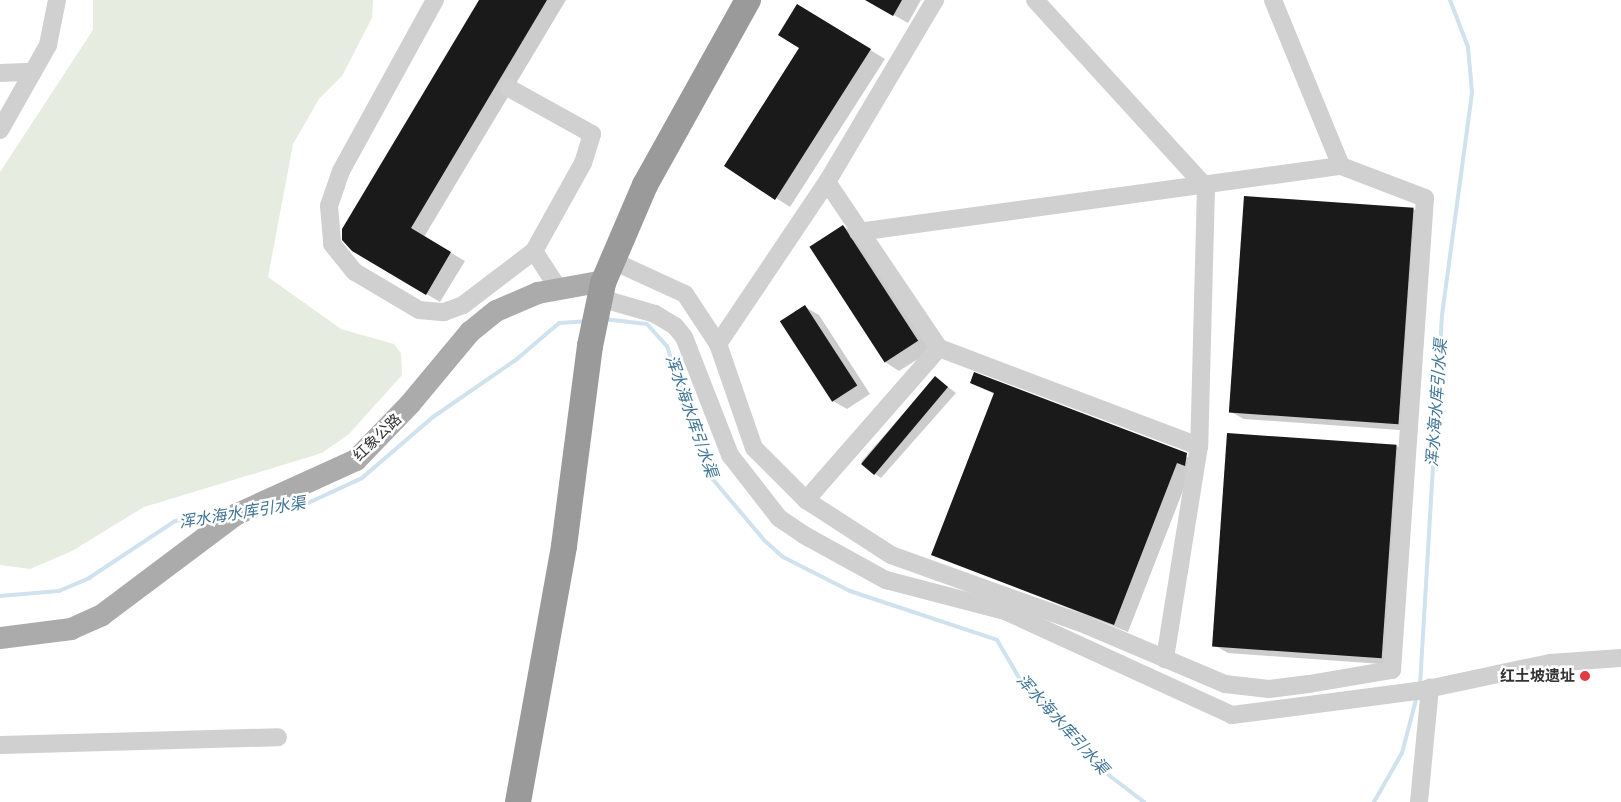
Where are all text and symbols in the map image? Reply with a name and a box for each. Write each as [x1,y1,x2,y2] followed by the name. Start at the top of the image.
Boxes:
[1422,338,1450,468] water label: 浑水海水库引水渠
[662,352,722,480] water label: 浑水海水库引水渠
[349,410,405,464] street label: 红象公路
[177,493,307,531] water label: 浑水海水库引水渠
[1500,667,1575,685] place label: 红土坡遗址
[1013,670,1113,778] water label: 浑水海水库引水渠
[1579,670,1591,682] marker: 红土坡遗址

